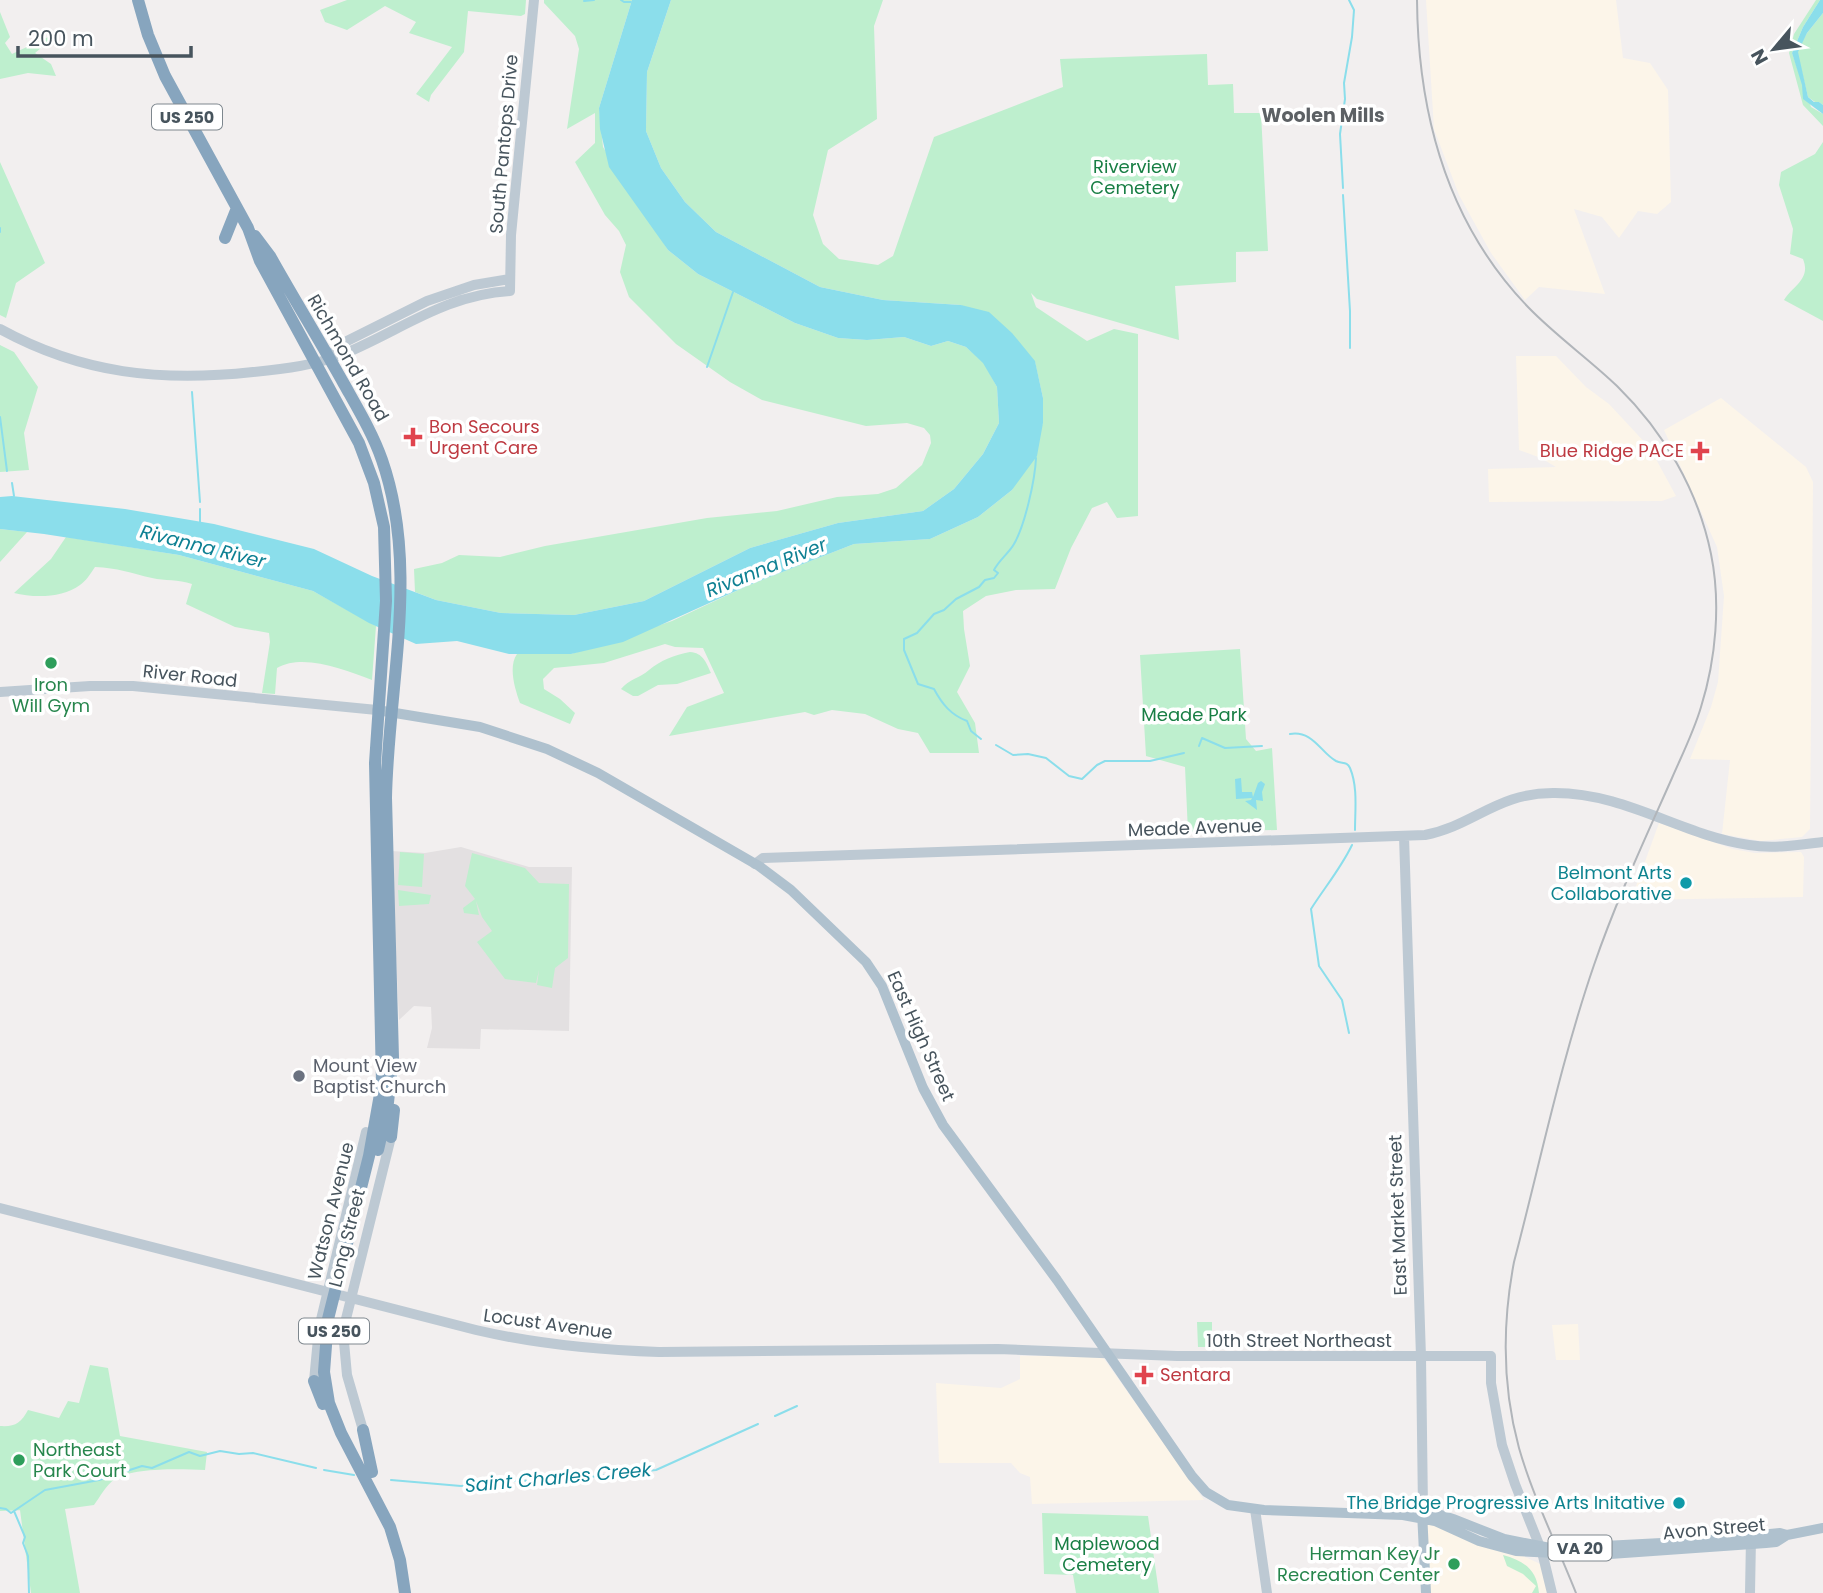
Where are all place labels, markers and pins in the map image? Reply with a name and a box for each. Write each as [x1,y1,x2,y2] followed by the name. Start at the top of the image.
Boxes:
[429,414,540,460] place label: Bon Secours Urgent Care
[403,427,423,447] marker: Bon Secours Urgent Care
[1540,438,1684,463] place label: Blue Ridge PACE
[1690,441,1710,461] marker: Blue Ridge PACE
[43,655,59,671] marker: Iron Will Gym
[12,672,90,718] place label: Iron Will Gym
[1551,860,1672,906] place label: Belmont Arts Collaborative
[1678,875,1694,891] marker: Belmont Arts Collaborative
[313,1053,446,1099] place label: Mount View Baptist Church
[291,1068,307,1084] marker: Mount View Baptist Church
[1160,1362,1231,1387] place label: Sentara
[1134,1365,1154,1385] marker: Sentara
[33,1437,127,1483] place label: Northeast Park Court
[11,1452,27,1468] marker: Northeast Park Court
[1346,1490,1665,1515] place label: The Bridge Progressive Arts Initative
[1671,1495,1687,1511] marker: The Bridge Progressive Arts Initative
[1277,1541,1440,1587] place label: Herman Key Jr Recreation Center
[1446,1556,1462,1572] marker: Herman Key Jr Recreation Center

